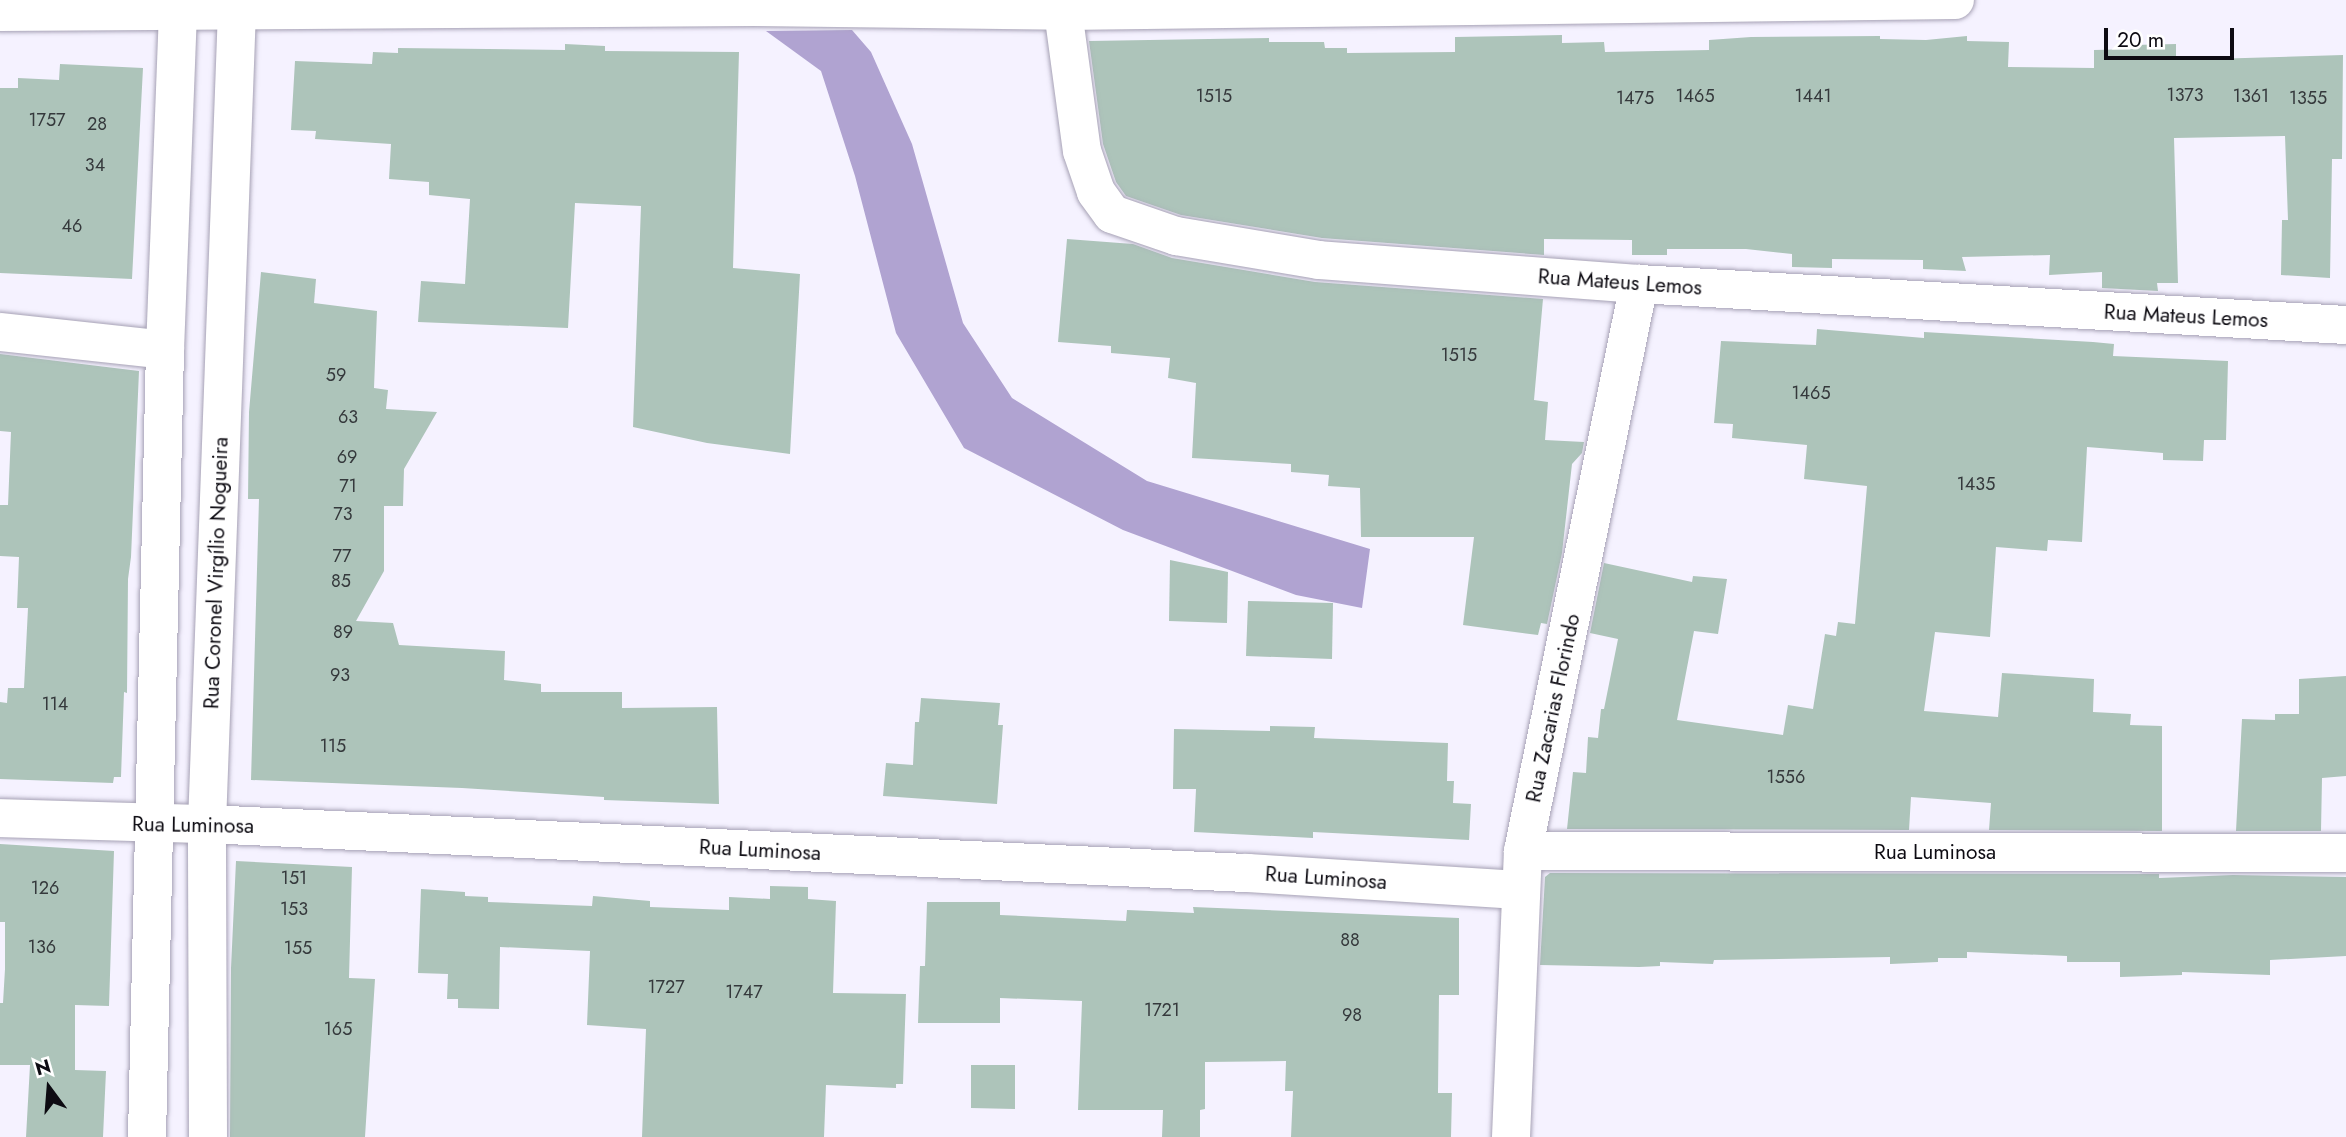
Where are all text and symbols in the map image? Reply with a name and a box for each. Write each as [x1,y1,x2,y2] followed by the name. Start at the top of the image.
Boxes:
[2108,14,2238,58] scale bar
[2117,25,2164,55] text: 20 m
[2167,84,2203,106] house number: 1373
[1196,85,1232,107] house number: 1515
[1675,85,1715,107] house number: 1465
[1794,85,1832,107] house number: 1441
[2233,85,2269,107] house number: 1361
[1616,87,1654,109] house number: 1475
[2289,87,2327,109] house number: 1355
[28,109,66,131] house number: 1757
[87,113,107,135] house number: 28
[85,154,105,176] house number: 34
[62,215,82,237] house number: 46
[1537,264,1703,300] street label: Rua Mateus Lemos
[2103,299,2269,333] street label: Rua Mateus Lemos
[1441,344,1477,366] house number: 1515
[326,364,346,386] house number: 59
[1791,382,1831,404] house number: 1465
[338,406,358,428] house number: 63
[199,436,233,710] street label: Rua Coronel Virgílio Nogueira
[337,446,357,468] house number: 69
[1957,473,1995,495] house number: 1435
[339,475,357,497] house number: 71
[333,503,353,525] house number: 73
[333,545,351,567] house number: 77
[331,570,351,592] house number: 85
[1521,611,1585,805] street label: Rua Zacarias Florindo
[333,621,353,643] house number: 89
[330,664,350,686] house number: 93
[42,693,68,715] house number: 114
[320,735,346,757] house number: 115
[1767,766,1805,788] house number: 1556
[132,811,254,839] street label: Rua Luminosa
[698,834,822,866] street label: Rua Luminosa
[1874,839,1996,865] street label: Rua Luminosa
[1264,861,1388,895] street label: Rua Luminosa
[281,867,307,889] house number: 151
[31,877,59,899] house number: 126
[280,898,308,920] house number: 153
[1340,929,1360,951] house number: 88
[28,936,56,958] house number: 136
[284,937,312,959] house number: 155
[647,976,685,998] house number: 1727
[725,981,763,1003] house number: 1747
[1144,999,1180,1021] house number: 1721
[1342,1004,1362,1026] house number: 98
[324,1018,352,1040] house number: 165
[32,1052,54,1082] text: N
[14,1053,84,1123] north arrow

